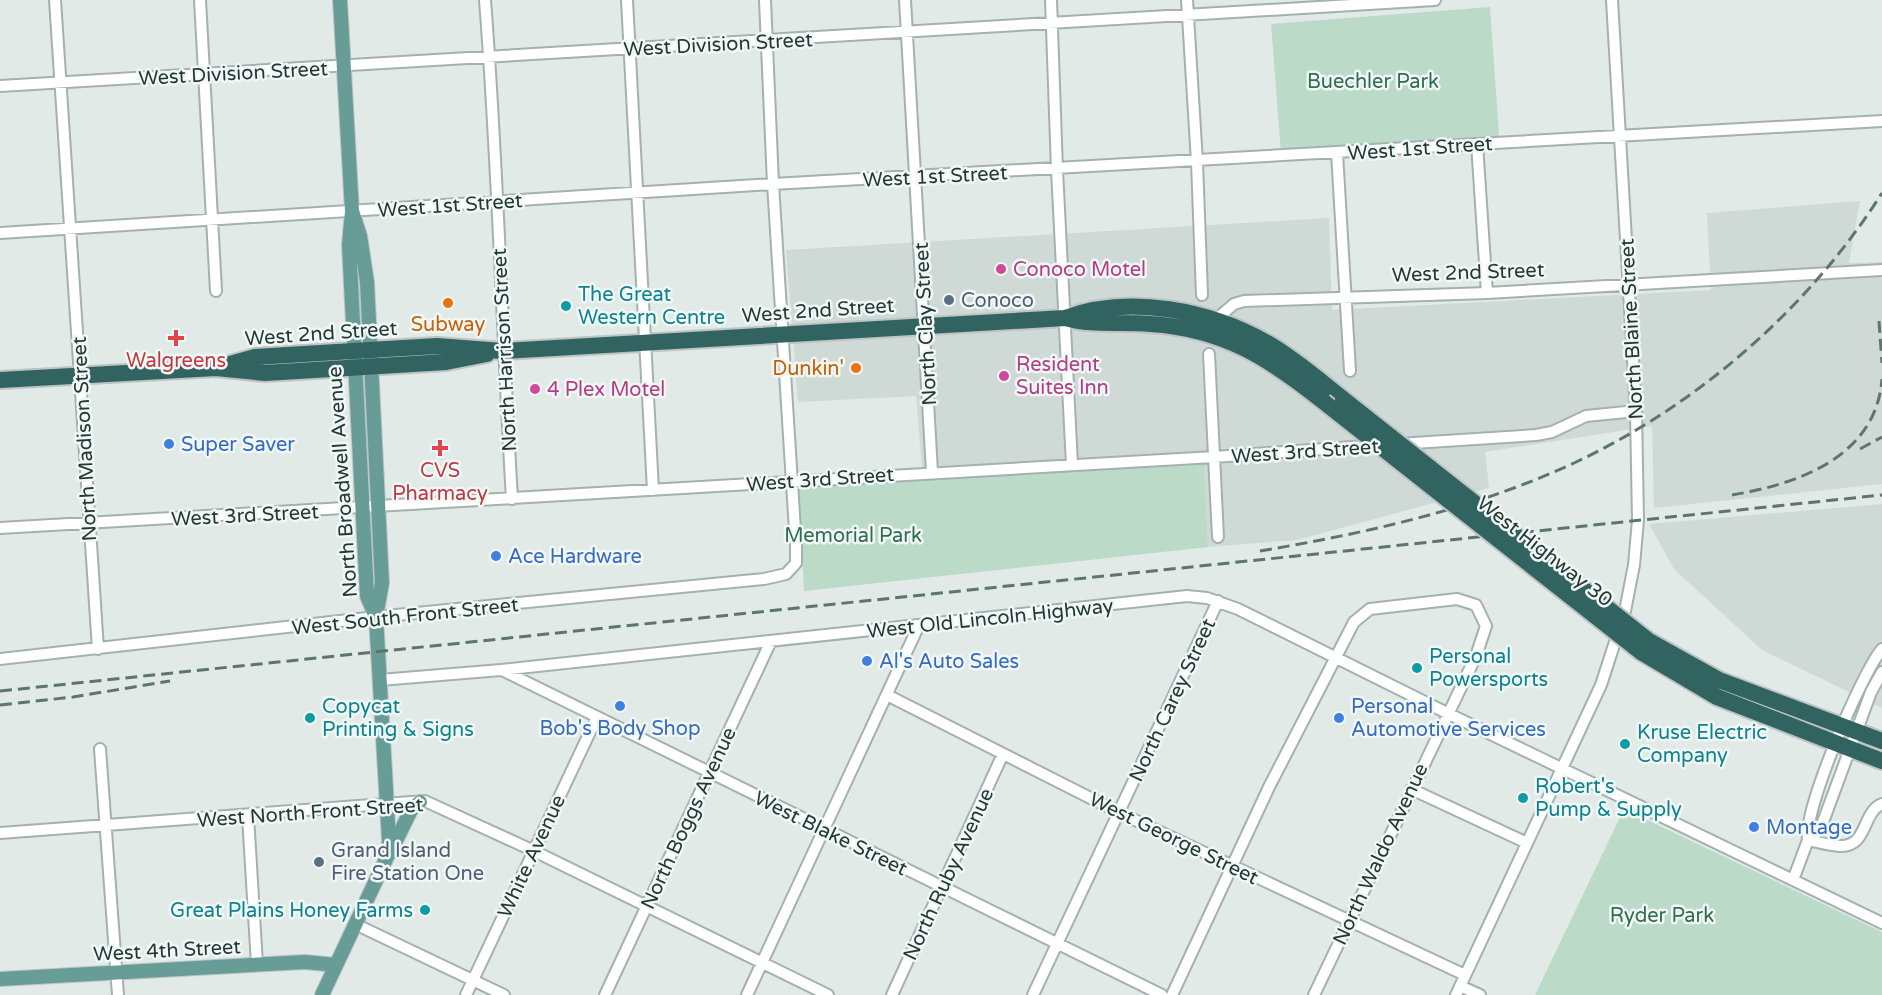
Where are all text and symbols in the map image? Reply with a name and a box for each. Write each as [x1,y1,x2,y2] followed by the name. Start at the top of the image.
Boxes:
[623,28,814,62] street label: West Division Street
[138,57,329,91] street label: West Division Street
[1307,70,1439,94] park label: Buechler Park
[1347,132,1494,166] street label: West 1st Street
[862,161,1008,193] street label: West 1st Street
[377,189,524,223] street label: West 1st Street
[1615,237,1649,420] street label: North Blaine Street
[910,241,942,406] street label: North Clay Street
[488,247,522,452] street label: North Harrison Street
[1013,258,1146,282] place label: Conoco Motel
[1391,258,1545,288] street label: West 2nd Street
[994,262,1008,276] marker: Conoco Motel
[578,283,725,330] place label: The Great Western Centre
[961,289,1034,313] place label: Conoco
[942,293,956,307] marker: Conoco
[741,294,895,328] street label: West 2nd Street
[441,296,455,310] marker: Subway
[559,299,573,313] marker: The Great Western Centre
[411,313,485,337] place label: Subway
[244,317,398,351] street label: West 2nd Street
[169,331,183,345] marker: Walgreens
[68,336,102,542] street label: North Madison Street
[126,349,226,373] place label: Walgreens
[1016,353,1109,400] place label: Resident Suites Inn
[772,357,844,381] place label: Dunkin'
[849,361,863,375] marker: Dunkin'
[323,366,363,598] street label: North Broadwell Avenue
[997,369,1011,383] marker: Resident Suites Inn
[547,378,665,402] place label: 4 Plex Motel
[528,382,542,396] marker: 4 Plex Motel
[181,433,295,457] place label: Super Saver
[1230,435,1380,469] street label: West 3rd Street
[162,437,176,451] marker: Super Saver
[433,441,447,455] marker: CVS Pharmacy
[392,459,488,506] place label: CVS Pharmacy
[745,463,895,497] street label: West 3rd Street
[1472,491,1617,612] street label: West Highway 30
[171,500,320,532] street label: West 3rd Street
[784,524,922,548] park label: Memorial Park
[508,545,642,569] place label: Ace Hardware
[489,549,503,563] marker: Ace Hardware
[291,593,520,641] street label: West South Front Street
[866,594,1115,644] street label: West Old Lincoln Highway
[1125,615,1221,786] street label: North Carey Street
[1429,645,1548,692] place label: Personal Powersports
[879,650,1019,674] place label: Al's Auto Sales
[860,654,874,668] marker: Al's Auto Sales
[1410,661,1424,675] marker: Personal Powersports
[322,695,474,742] place label: Copycat Printing & Signs
[1351,695,1546,742] place label: Personal Automotive Services
[613,699,627,713] marker: Bob's Body Shop
[303,711,317,725] marker: Copycat Printing & Signs
[1332,711,1346,725] marker: Personal Automotive Services
[539,717,701,741] place label: Bob's Body Shop
[1637,721,1767,768] place label: Kruse Electric Company
[636,724,742,913] street label: North Boggs Avenue
[1618,737,1632,751] marker: Kruse Electric Company
[1328,760,1434,949] street label: North Waldo Avenue
[1535,775,1682,822] place label: Robert's Pump & Supply
[899,785,999,964] street label: North Ruby Avenue
[750,786,911,882] street label: West Blake Street
[1085,788,1262,890] street label: West George Street
[493,791,571,922] street label: White Avenue
[1516,791,1530,805] marker: Robert's Pump & Supply
[196,793,424,833] street label: West North Front Street
[1766,816,1852,840] place label: Montage
[1747,820,1761,834] marker: Montage
[331,839,484,886] place label: Grand Island Fire Station One
[312,855,326,869] marker: Grand Island Fire Station One
[170,899,413,923] place label: Great Plains Honey Farms
[418,903,432,917] marker: Great Plains Honey Farms
[1610,904,1714,928] park label: Ryder Park
[93,935,242,967] street label: West 4th Street

